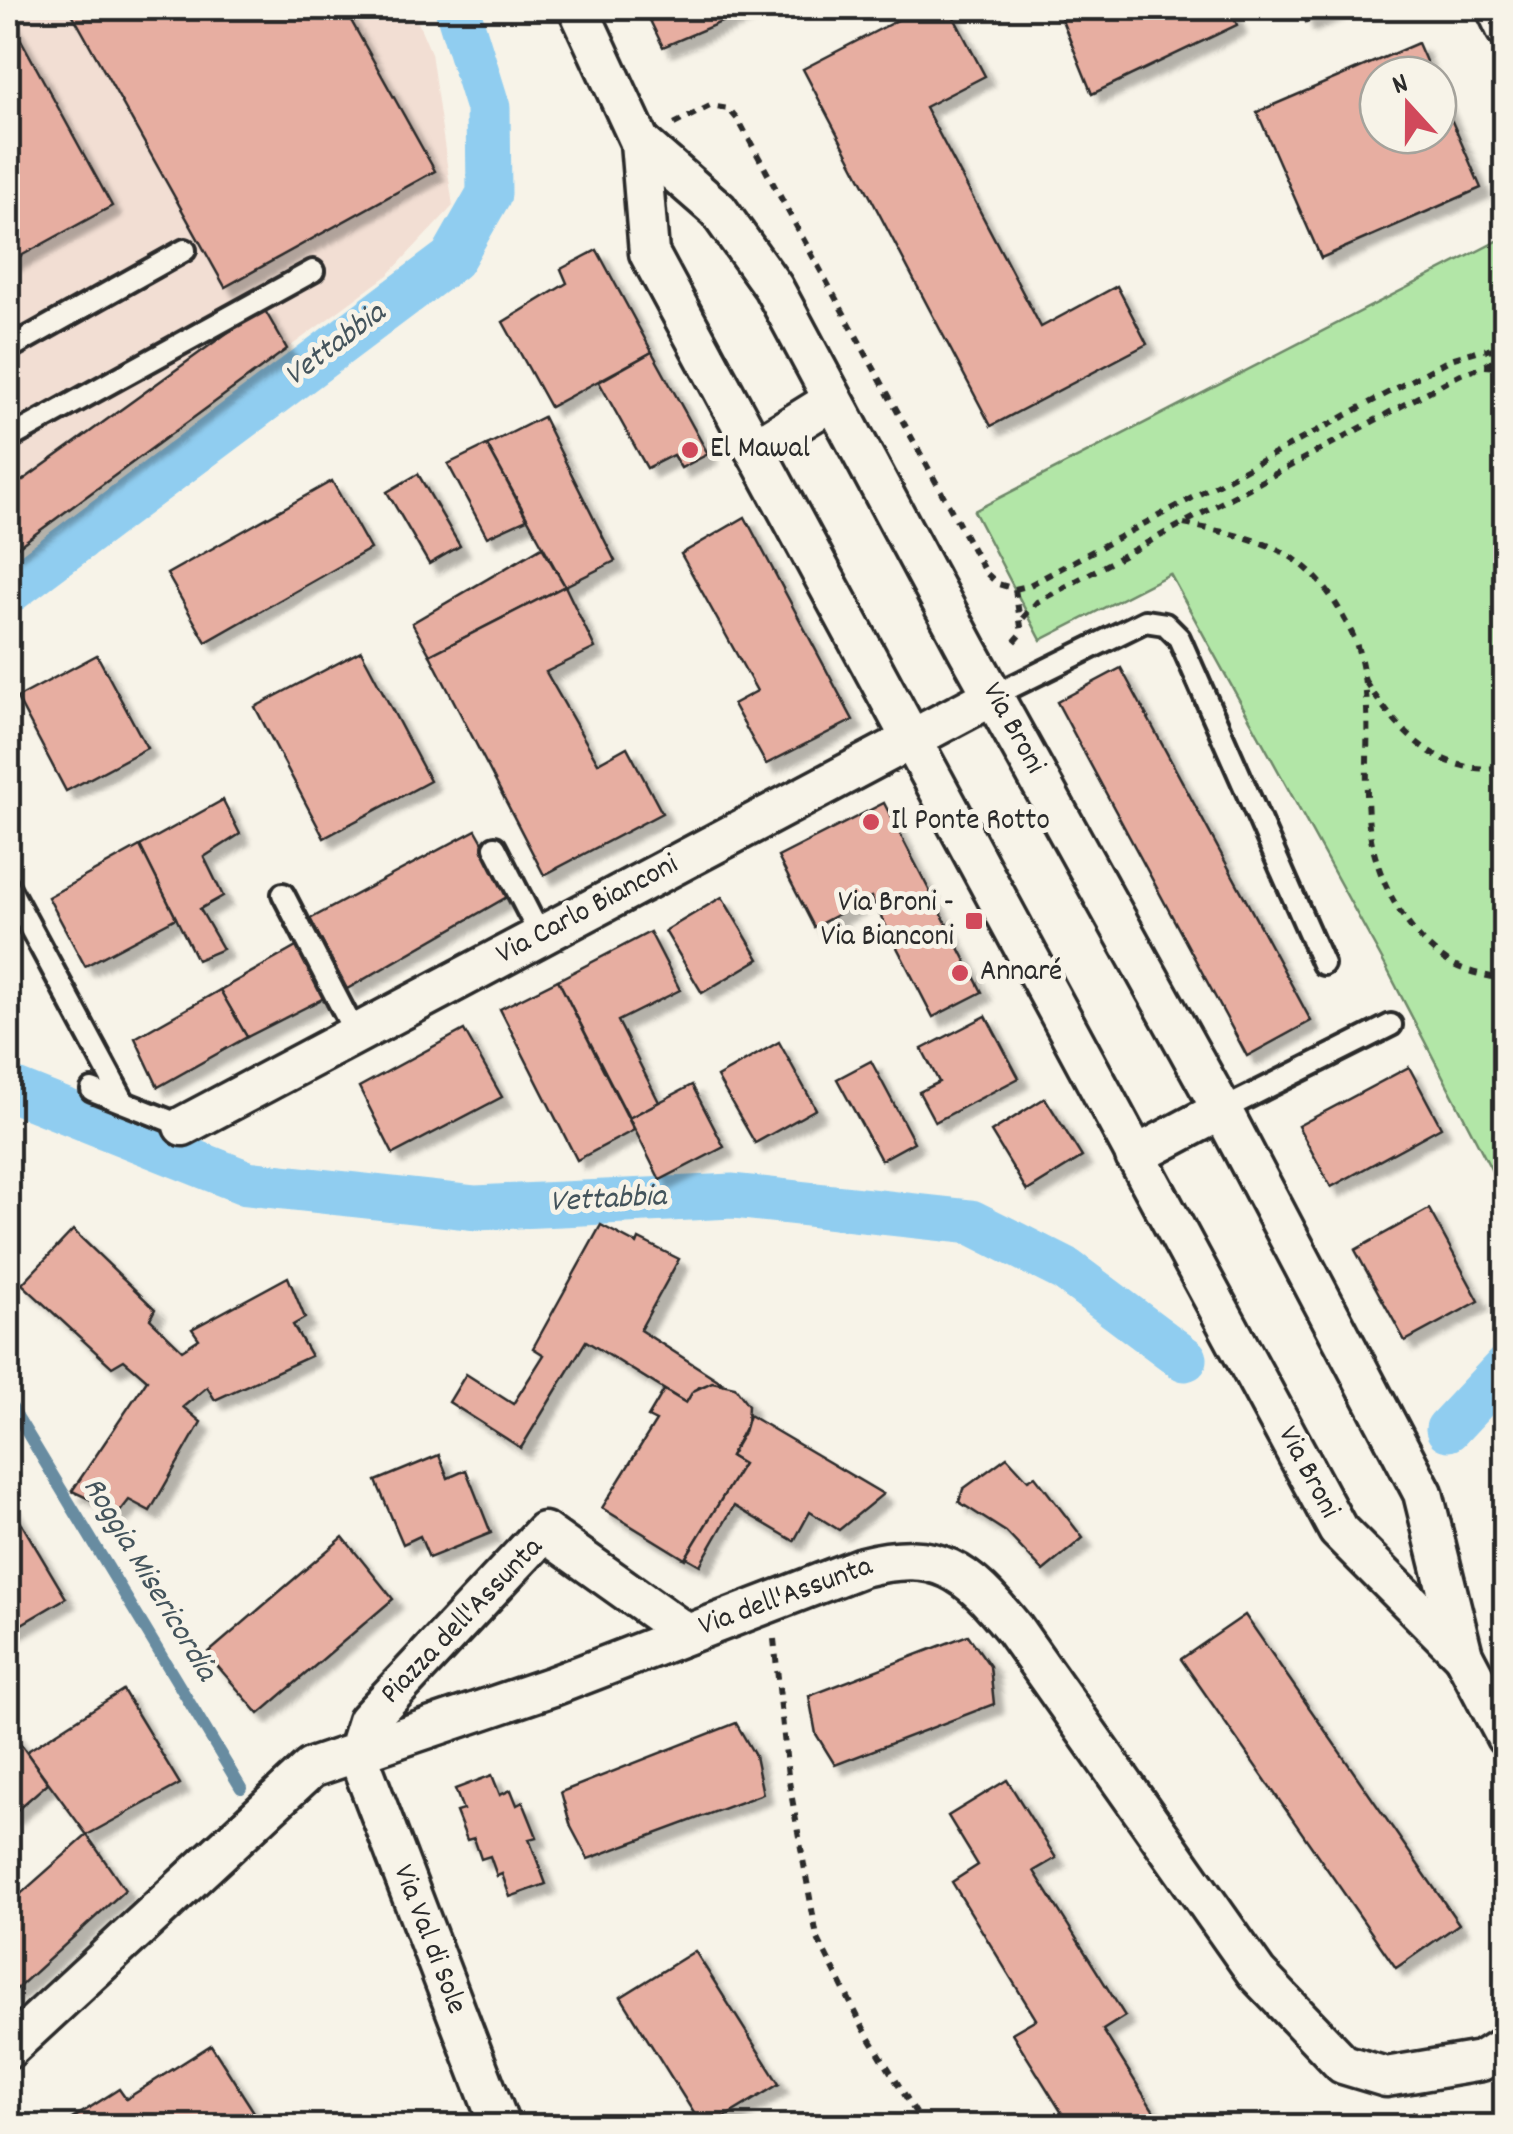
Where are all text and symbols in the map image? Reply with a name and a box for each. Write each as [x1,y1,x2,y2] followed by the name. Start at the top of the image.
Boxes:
[1358,55,1458,155] north arrow
[1387,65,1414,107] text: N
[276,291,398,399] water label: Vettabbia
[710,429,810,472] place label: El Mawal
[679,439,701,461] marker: El Mawal
[969,675,1055,783] street label: Via Broni
[891,801,1050,844] place label: Il Ponte Rotto
[860,811,882,833] marker: Il Ponte Rotto
[489,845,687,977] street label: Via Carlo Bianconi
[821,883,954,960] place label: Via Broni - Via Bianconi
[963,910,985,932] marker: Via Broni - Via Bianconi
[980,952,1062,995] place label: Annaré
[949,962,971,984] marker: Annaré
[549,1175,669,1227] water label: Vettabbia
[1265,1419,1349,1527] street label: Via Broni
[69,1469,228,1692] water label: Roggia Misericordia
[372,1528,555,1715] street label: Piazza dell'Assunta
[693,1546,880,1649] street label: Via dell'Assunta
[380,1859,476,2021] street label: Via Val di Sole

